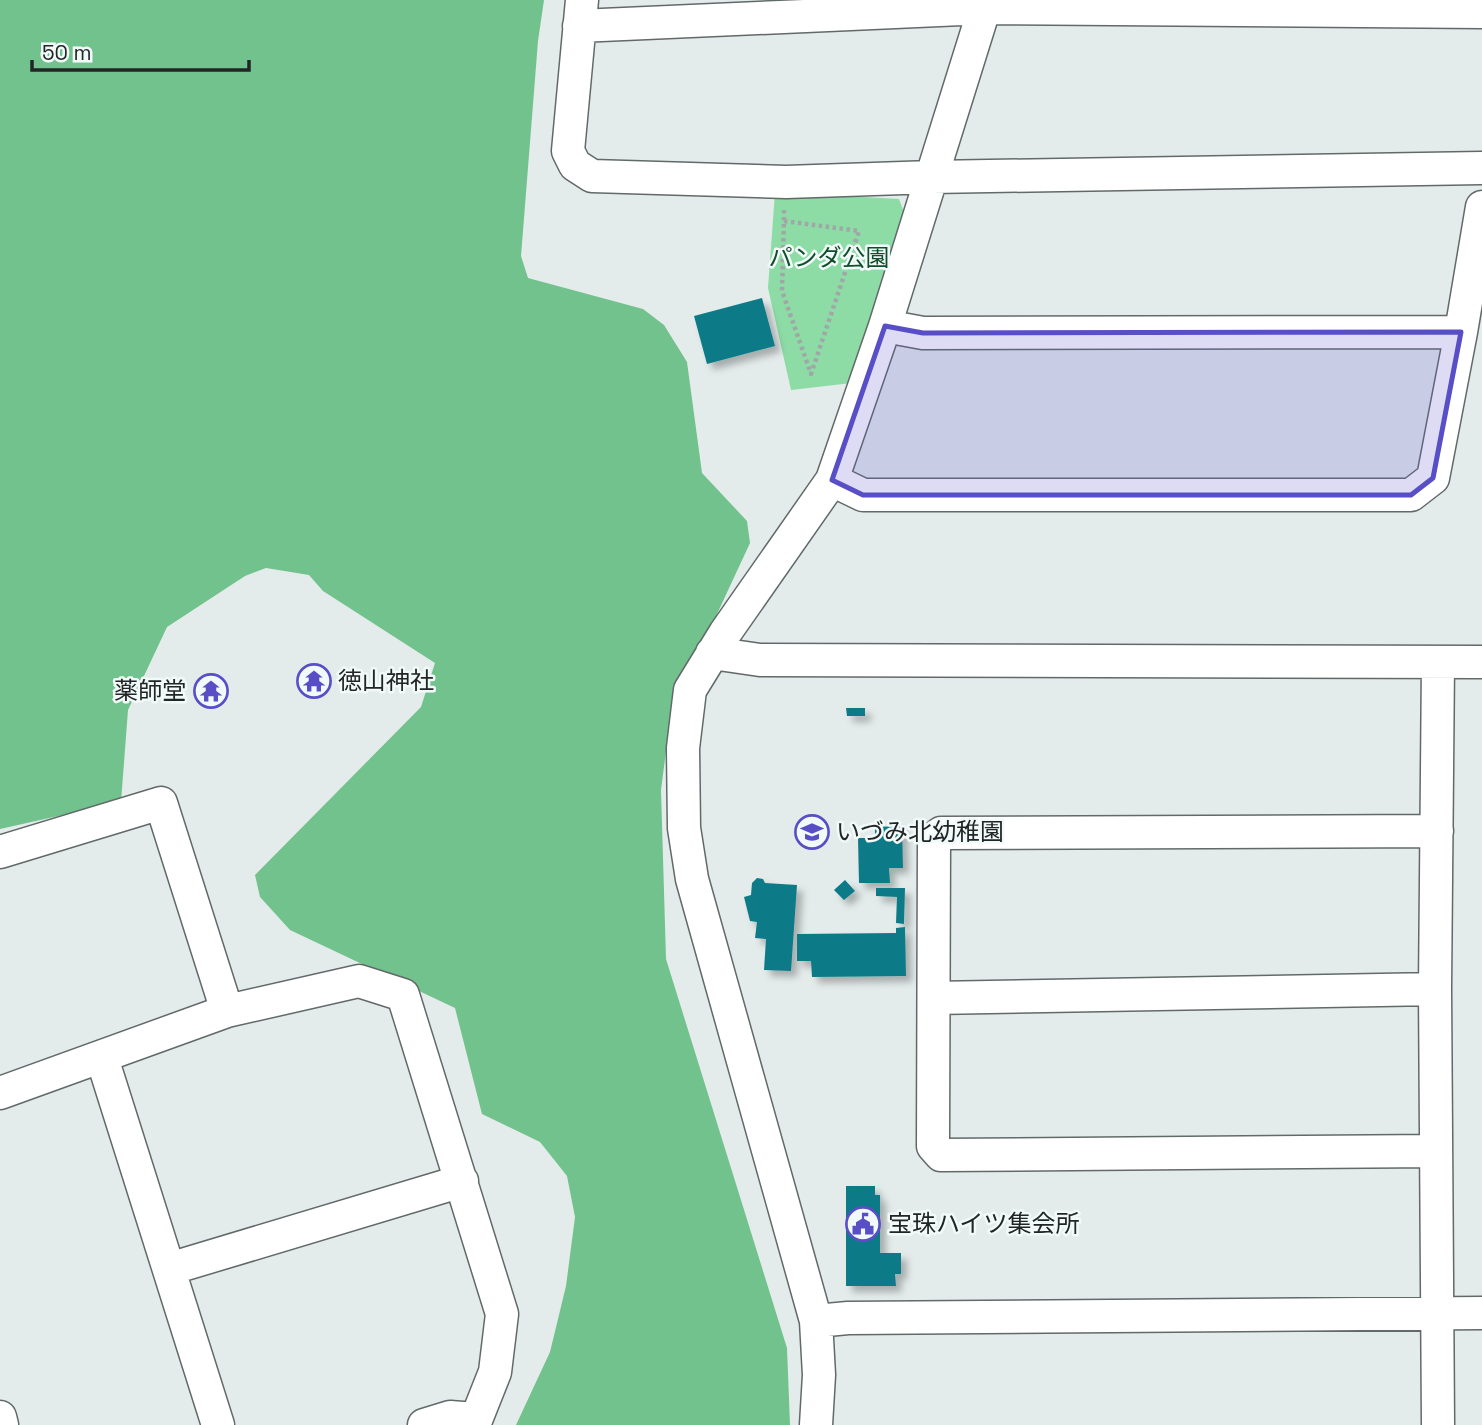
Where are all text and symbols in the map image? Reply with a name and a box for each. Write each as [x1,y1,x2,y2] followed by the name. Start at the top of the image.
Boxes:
[32,28,248,72] scale bar
[42,39,92,66] text: 50 m
[768,242,890,273] park label: パンダ公園
[295,662,333,700] temple icon: 徳山神社
[338,665,434,696] place label: 徳山神社
[192,672,230,710] temple icon: 薬師堂
[114,675,186,706] place label: 薬師堂
[793,813,831,851] school or university icon: いづみ北幼稚園
[836,816,1004,847] place label: いづみ北幼稚園
[844,1205,882,1243] public building icon: 宝珠ハイツ集会所
[888,1208,1080,1239] place label: 宝珠ハイツ集会所

